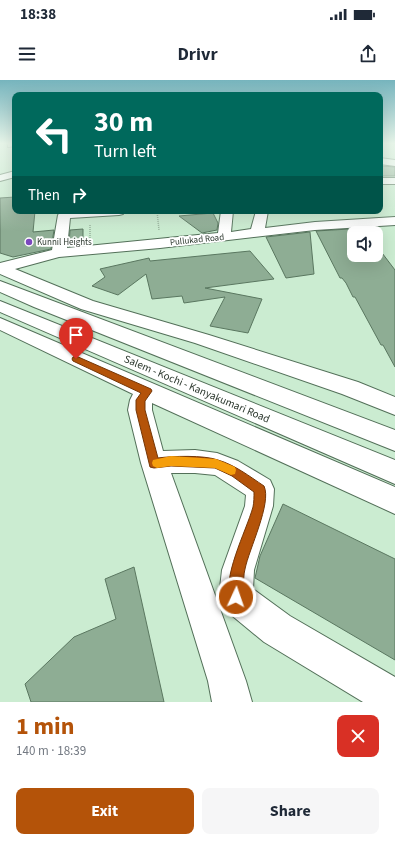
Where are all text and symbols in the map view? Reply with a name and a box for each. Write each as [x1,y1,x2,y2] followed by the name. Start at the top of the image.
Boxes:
[20,4,56,25] text: 18:38
[177,42,218,67] text: Drivr
[16,43,38,65] icon: menu
[357,43,379,65] icon: share
[94,102,153,142] text: 30 m
[28,108,80,160] icon: left
[94,139,156,164] text: Turn left
[68,184,90,206] icon: right
[28,185,60,206] text: Then
[347,226,383,262] map controls
[347,226,383,262] button: sound
[169,231,225,249] street label: Pullukad Road
[37,236,92,249] place label: Kunnil Heights
[24,237,34,247] marker: Kunnil Heights
[59,318,93,359] pin
[65,324,87,346] icon: arrive
[122,351,272,427] street label: Salem - Kochi - Kanyakumari Road
[215,576,257,618] position arrow
[16,709,74,744] text: 1 min
[337,715,379,757] button: close
[16,742,86,760] text: 140 m · 18:39
[16,788,194,834] button: Exit
[202,788,379,834] button: Share

